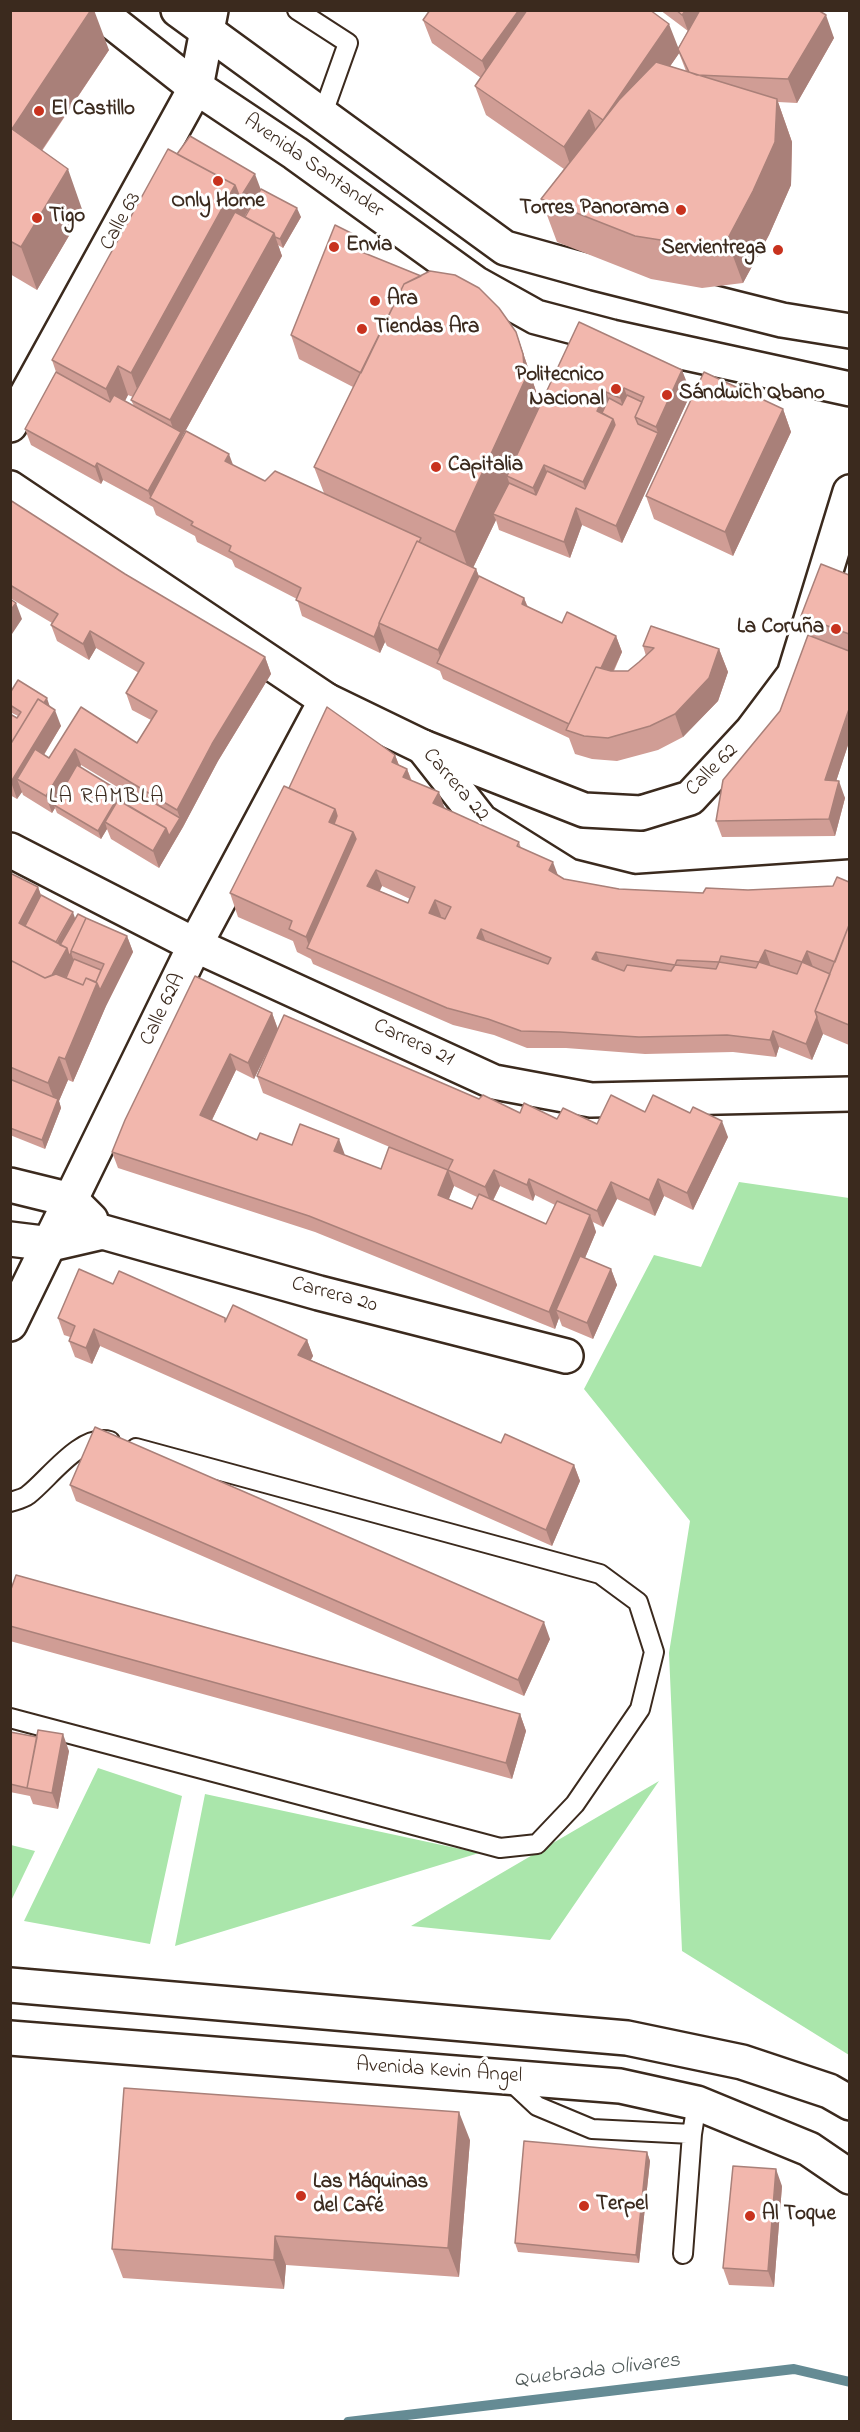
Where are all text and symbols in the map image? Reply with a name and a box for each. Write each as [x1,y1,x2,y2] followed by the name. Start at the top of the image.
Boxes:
[51,98,135,124] place label: El Castillo
[32,104,46,118] marker: El Castillo
[238,109,388,225] street label: Avenida Santander
[211,174,225,188] marker: Only Home
[96,189,148,255] street label: Calle 63
[171,190,265,216] place label: Only Home
[520,197,669,223] place label: Torres Panorama
[674,203,688,217] marker: Torres Panorama
[49,205,85,231] place label: Tigo
[30,211,44,225] marker: Tigo
[346,234,392,260] place label: Envia
[661,237,766,263] place label: Servientrega
[327,240,341,254] marker: Envia
[771,243,785,257] marker: Servientrega
[387,288,418,314] place label: Ara
[368,294,382,308] marker: Ara
[374,316,479,342] place label: Tiendas Ara
[355,322,369,336] marker: Tiendas Ara
[515,364,604,414] place label: Politecnico Nacional
[609,382,623,396] marker: Politecnico Nacional
[679,382,825,408] place label: Sándwich Qbano
[660,388,674,402] marker: Sándwich Qbano
[448,454,523,480] place label: Capitalia
[429,460,443,474] marker: Capitalia
[737,616,824,642] place label: La Coruña
[829,622,843,636] marker: La Coruña
[681,739,745,803] street label: Calle 62
[416,744,494,828] street label: Carrera 22
[49,785,165,811] district label: LA RAMBLA
[136,970,192,1050] street label: Calle 62A
[369,1015,457,1073] street label: Carrera 21
[288,1272,380,1320] street label: Carrera 20
[355,2054,523,2090] street label: Avenida Kevin Ángel
[313,2171,428,2221] place label: Las Máquinas del Café
[294,2189,308,2203] marker: Las Máquinas del Café
[596,2193,648,2219] place label: Terpel
[577,2199,591,2213] marker: Terpel
[762,2203,836,2229] place label: Al Toque
[743,2209,757,2223] marker: Al Toque
[513,2349,681,2395] water label: Quebrada Olivares

